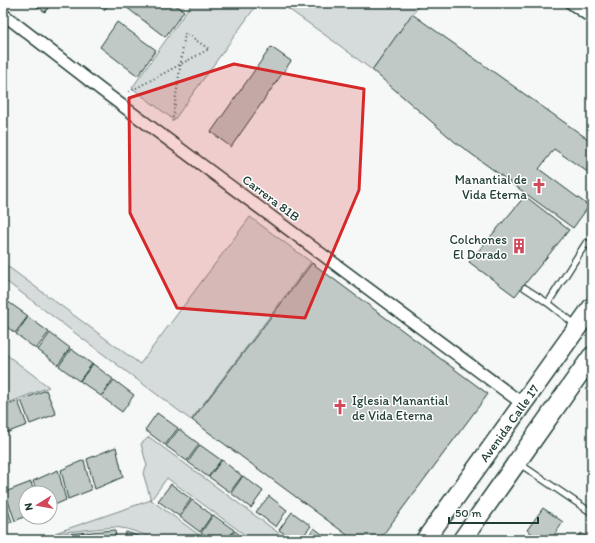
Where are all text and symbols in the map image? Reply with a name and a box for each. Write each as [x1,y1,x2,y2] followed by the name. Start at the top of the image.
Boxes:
[239,172,303,224] street label: Carrera 81B
[455,172,527,202] place label: Manantial de Vida Eterna
[530,177,548,195] church icon: Manantial de Vida Eterna
[449,232,507,262] place label: Colchones El Dorado
[510,237,528,255] building icon: Colchones El Dorado
[476,381,542,465] street label: Avenida Calle 17
[352,393,449,423] place label: Iglesia Manantial de Vida Eterna
[331,398,349,416] church icon: Iglesia Manantial de Vida Eterna
[18,485,58,525] north arrow
[449,499,538,525] scale bar
[22,502,36,512] text: N
[455,506,481,520] text: 50 m

